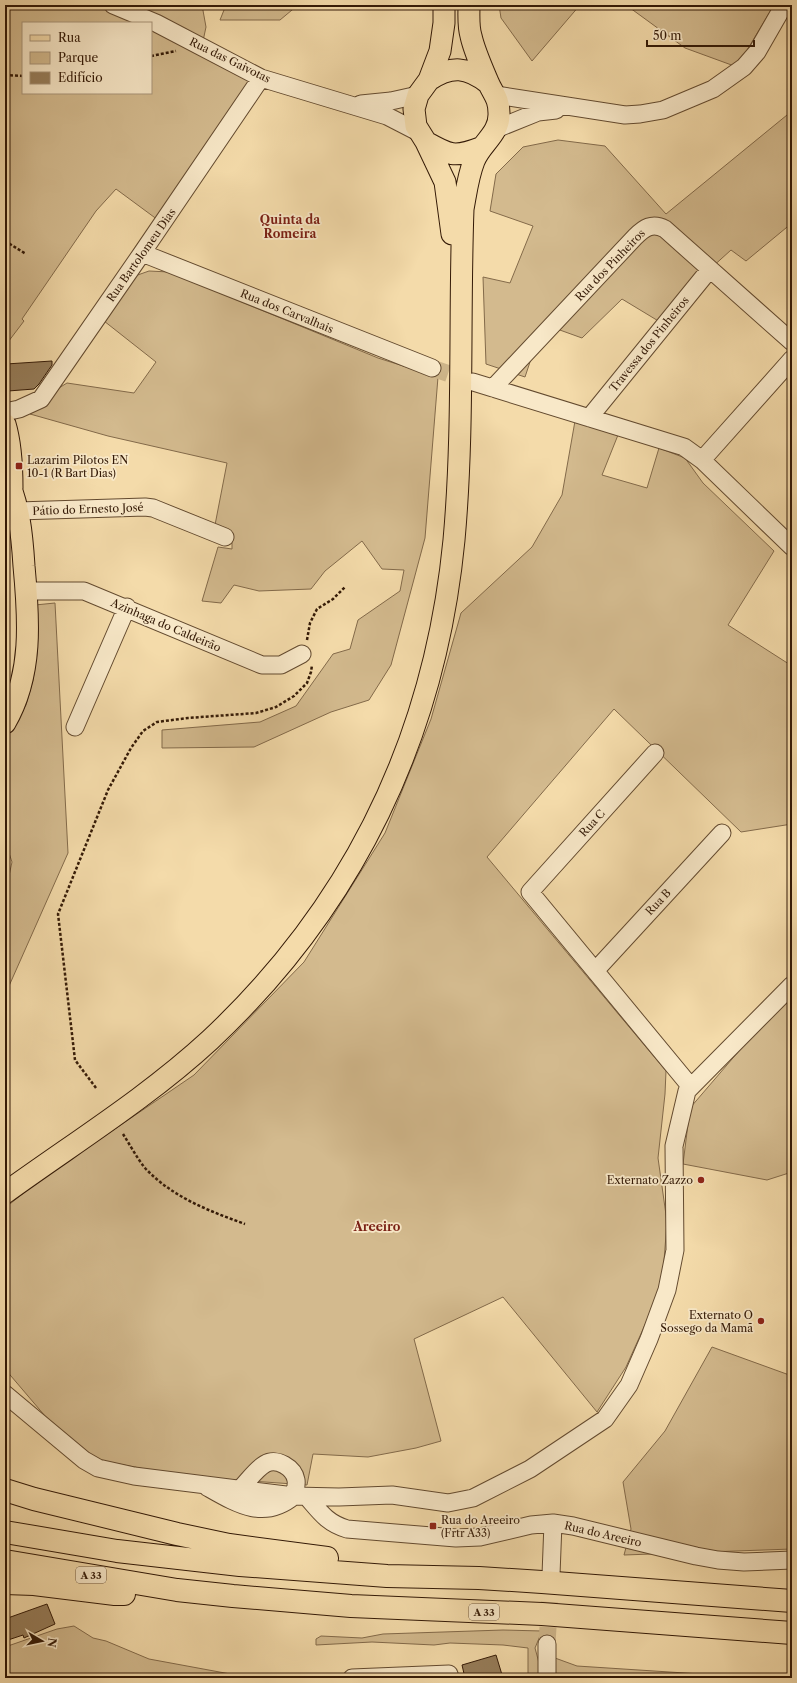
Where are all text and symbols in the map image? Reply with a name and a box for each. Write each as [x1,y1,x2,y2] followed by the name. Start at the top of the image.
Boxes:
[22,22,152,94] legend
[647,22,754,48] scale bar
[653,28,682,43] text: 50 m
[58,30,81,45] text: Rua
[187,34,273,86] street label: Rua das Gaivotas
[58,50,99,65] text: Parque
[58,70,103,85] text: Edifício
[103,205,179,305] street label: Rua Bartolomeu Dias
[260,212,321,241] district label: Quinta da Romeira
[572,226,648,304] street label: Rua dos Pinheiros
[238,286,336,336] street label: Rua dos Carvalhais
[606,293,692,395] street label: Travessa dos Pinheiros
[27,453,128,480] place label: Lazarim Pilotos EN 10-1 (R Bart Dias)
[14,461,24,471] marker: Lazarim Pilotos EN 10-1 (R Bart Dias)
[32,500,144,518] street label: Pátio do Ernesto José
[108,595,223,655] street label: Azinhaga do Caldeirão
[576,806,608,840] street label: Rua C
[642,886,674,918] street label: Rua B
[607,1173,693,1187] place label: Externato Zazzo
[696,1175,706,1185] marker: Externato Zazzo
[353,1219,401,1234] district label: Areeiro
[660,1308,753,1335] place label: Externato O Sossego da Mamã
[756,1316,766,1326] marker: Externato O Sossego da Mamã
[441,1513,520,1540] place label: Rua do Areeiro (Frtr A33)
[563,1518,643,1550] street label: Rua do Areeiro
[428,1521,438,1531] marker: Rua do Areeiro (Frtr A33)
[76,1567,106,1583] road number: A 33
[469,1604,499,1620] road number: A 33
[22,1621,62,1661] north arrow
[44,1637,60,1649] text: N

